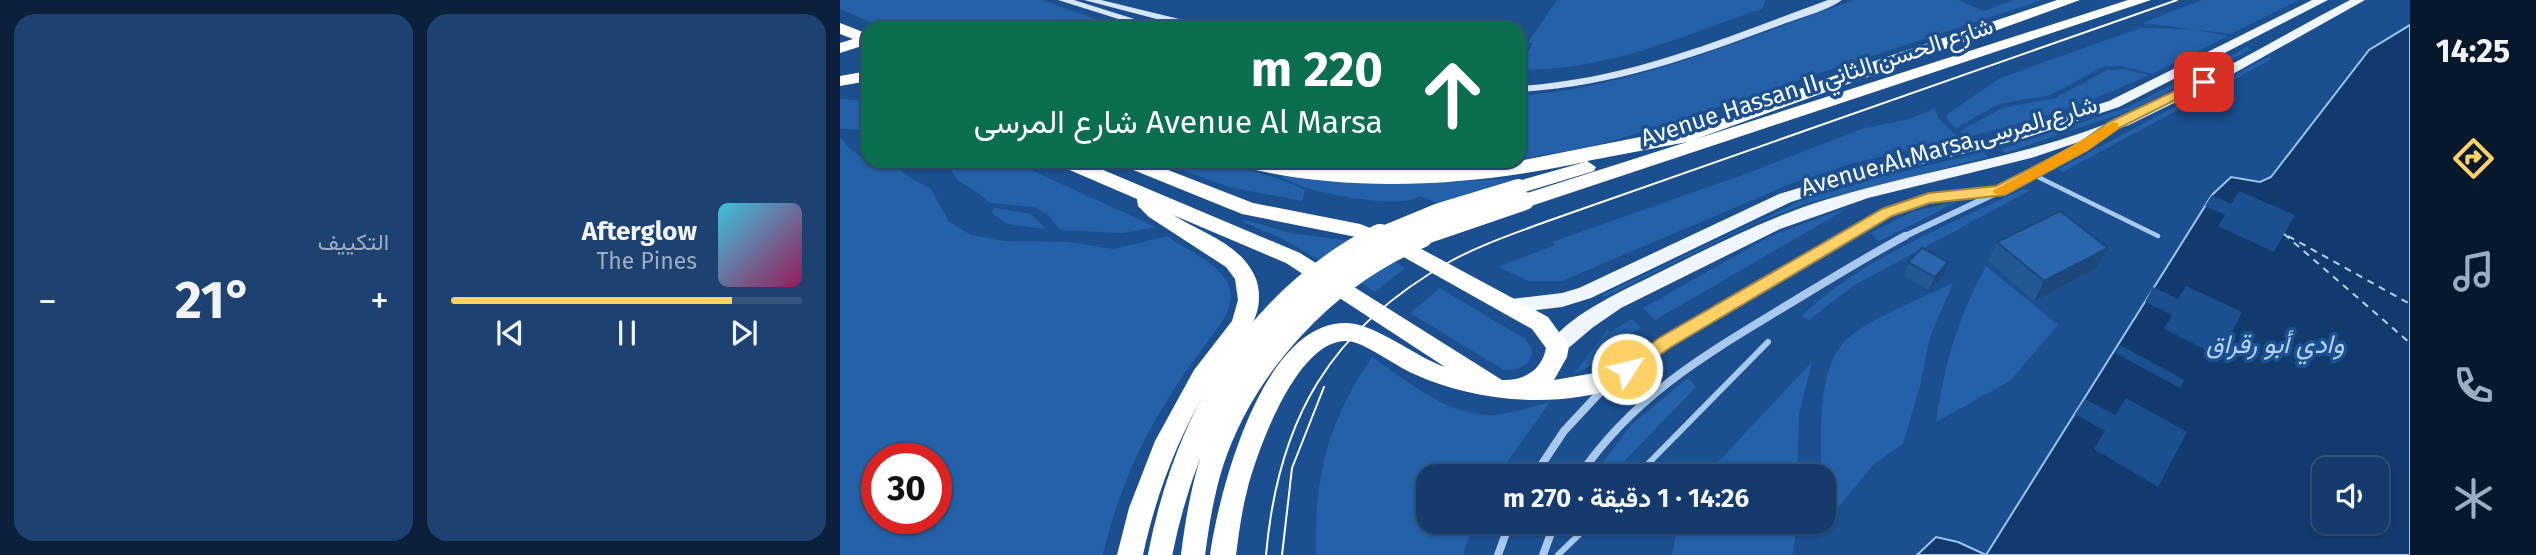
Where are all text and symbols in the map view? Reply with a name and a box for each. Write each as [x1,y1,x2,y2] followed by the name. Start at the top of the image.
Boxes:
[1637,12,1998,157] street label: Avenue Hassan II شارع الحسن الثاني
[2436,32,2510,70] text: 14:25
[1251,40,1383,99] text: 220 m
[1407,49,1498,140] icon: ahead
[2174,52,2234,112] pin
[2185,63,2223,101] icon: arrive
[1798,90,2101,204] street label: Avenue Al Marsa شارع المرسى
[974,103,1383,141] text: Avenue Al Marsa شارع المرسى
[2449,134,2498,183] icon: directions
[582,216,697,247] text: Afterglow
[318,228,389,256] text: التكييف
[596,247,697,275] text: The Pines
[2449,247,2498,296] icon: music
[175,269,252,332] text: 21°
[38,278,57,324] text: −
[370,278,389,324] text: +
[491,314,529,352] icon: previous
[608,314,646,352] icon: pause
[725,314,763,352] icon: next
[2206,329,2345,365] water label: وادي أبو رقراق
[1590,332,1664,406] position arrow
[2449,361,2498,410] icon: phone
[861,443,952,534] speed limit sign: 30
[2312,457,2389,534] map controls
[2312,457,2389,534] button: sound
[2449,474,2498,523] icon: climate
[1503,483,1749,514] text: 14:26 · 1 دقيقة · 270 m

